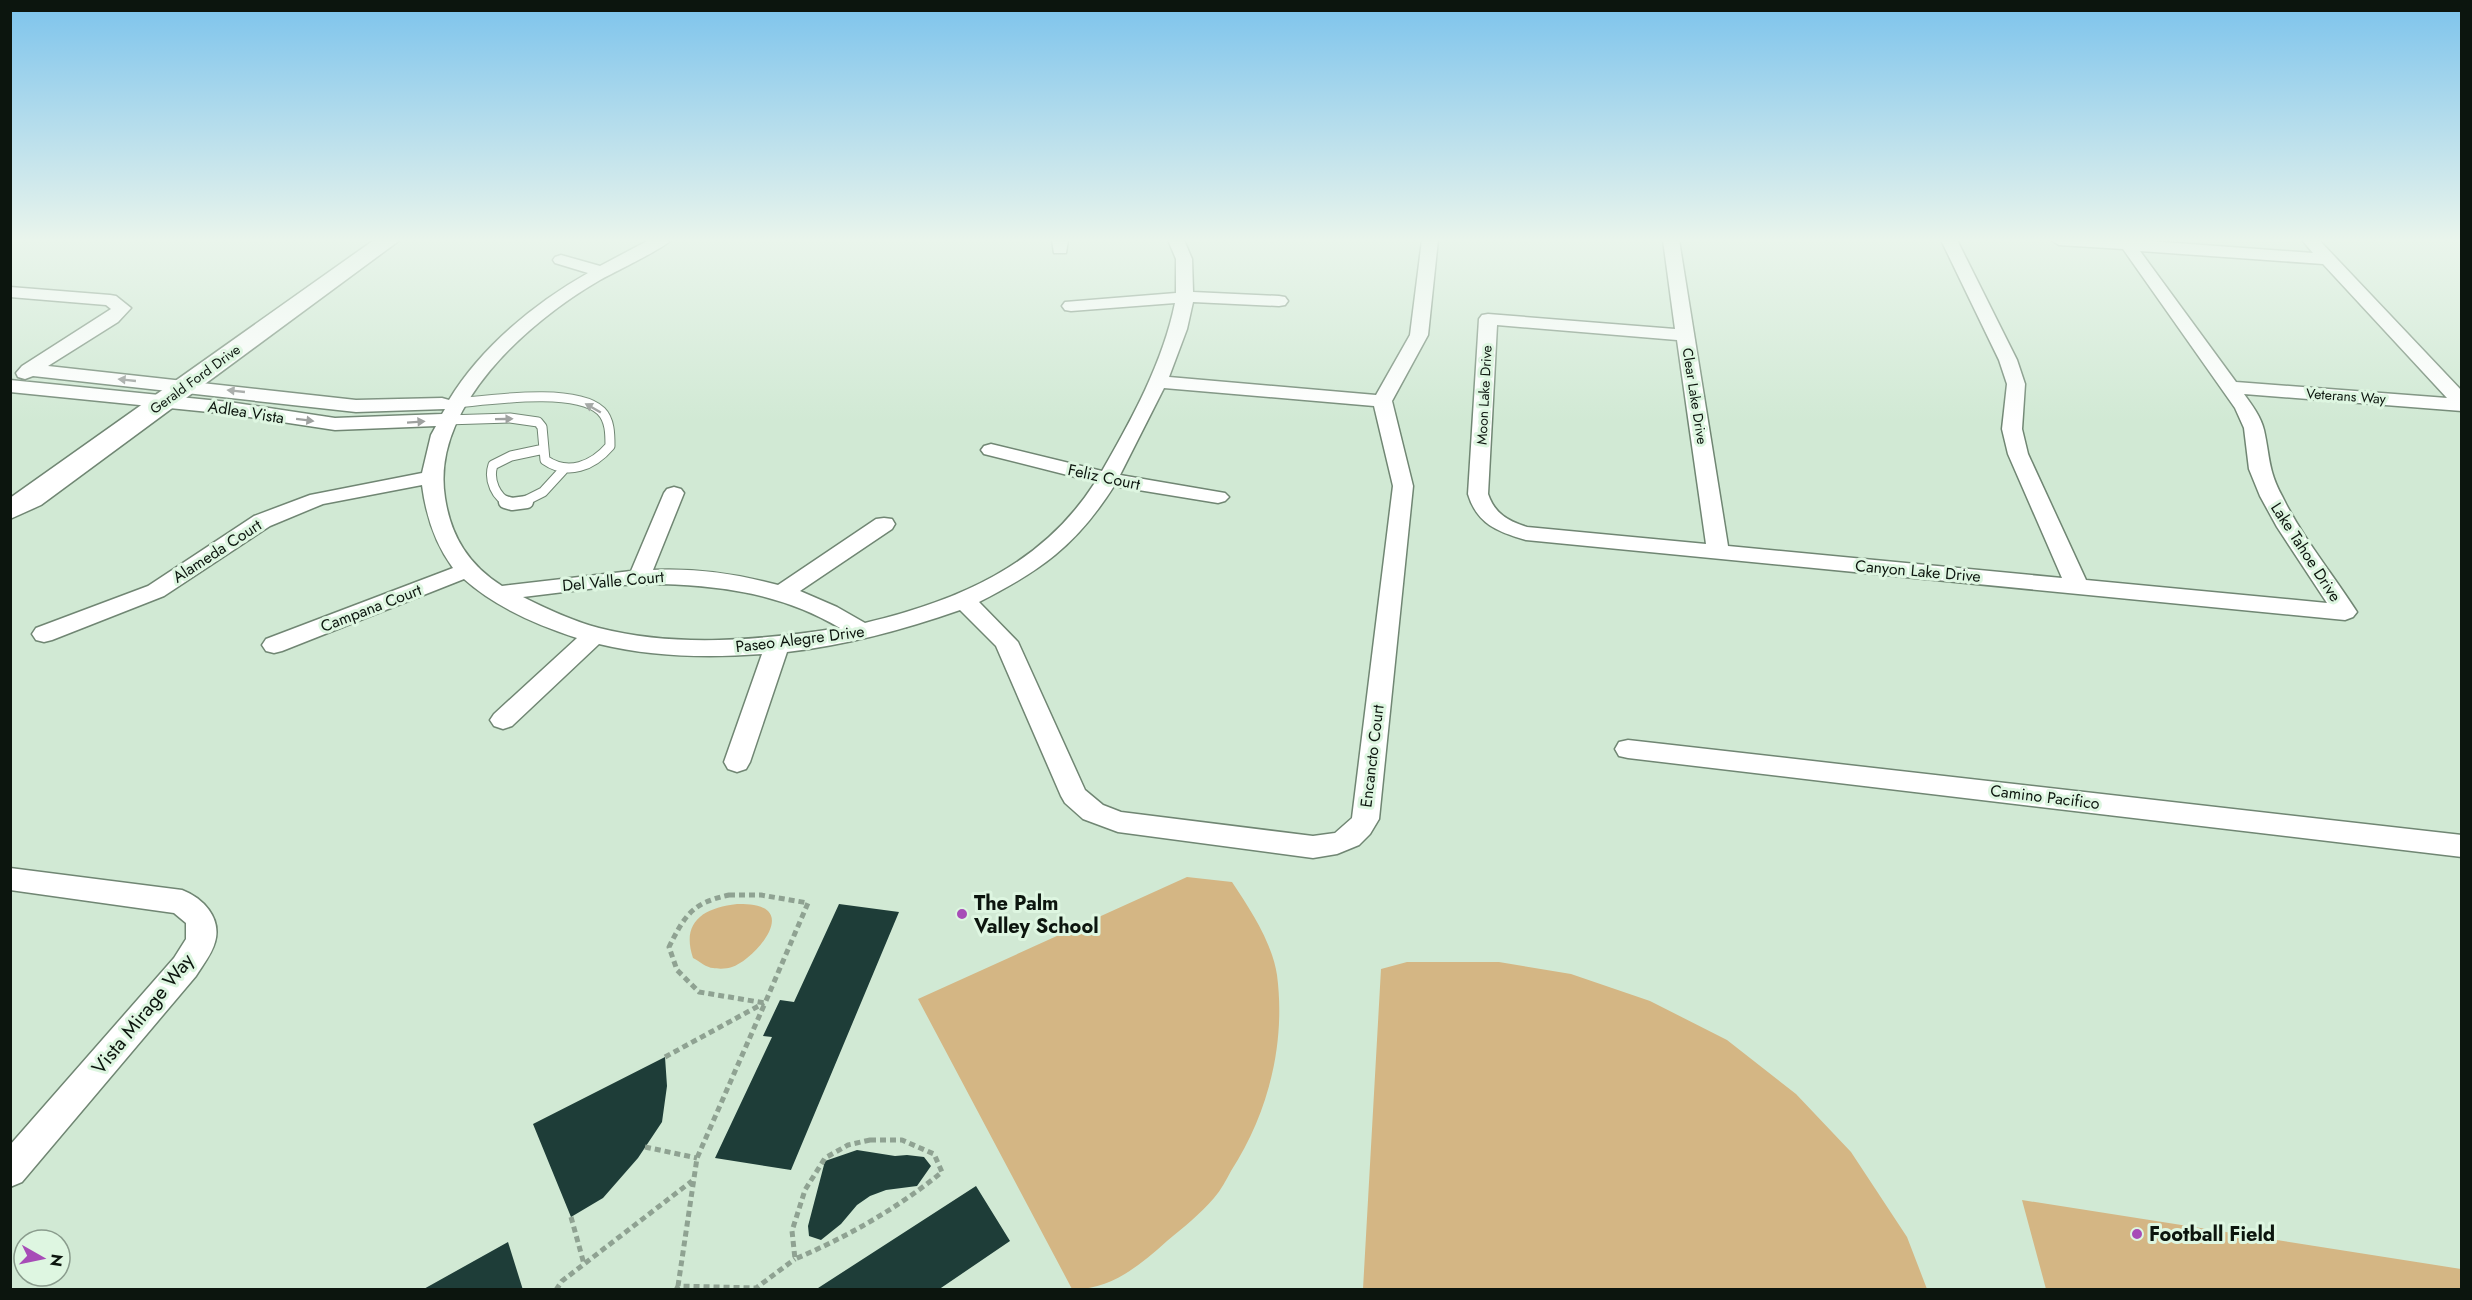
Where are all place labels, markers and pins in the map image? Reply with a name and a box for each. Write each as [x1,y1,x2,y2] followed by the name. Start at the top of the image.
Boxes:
[973,889,1099,941] place label: The Palm Valley School
[955,907,969,921] marker: The Palm Valley School
[2149,1220,2275,1249] place label: Football Field
[2130,1227,2144,1241] marker: Football Field

